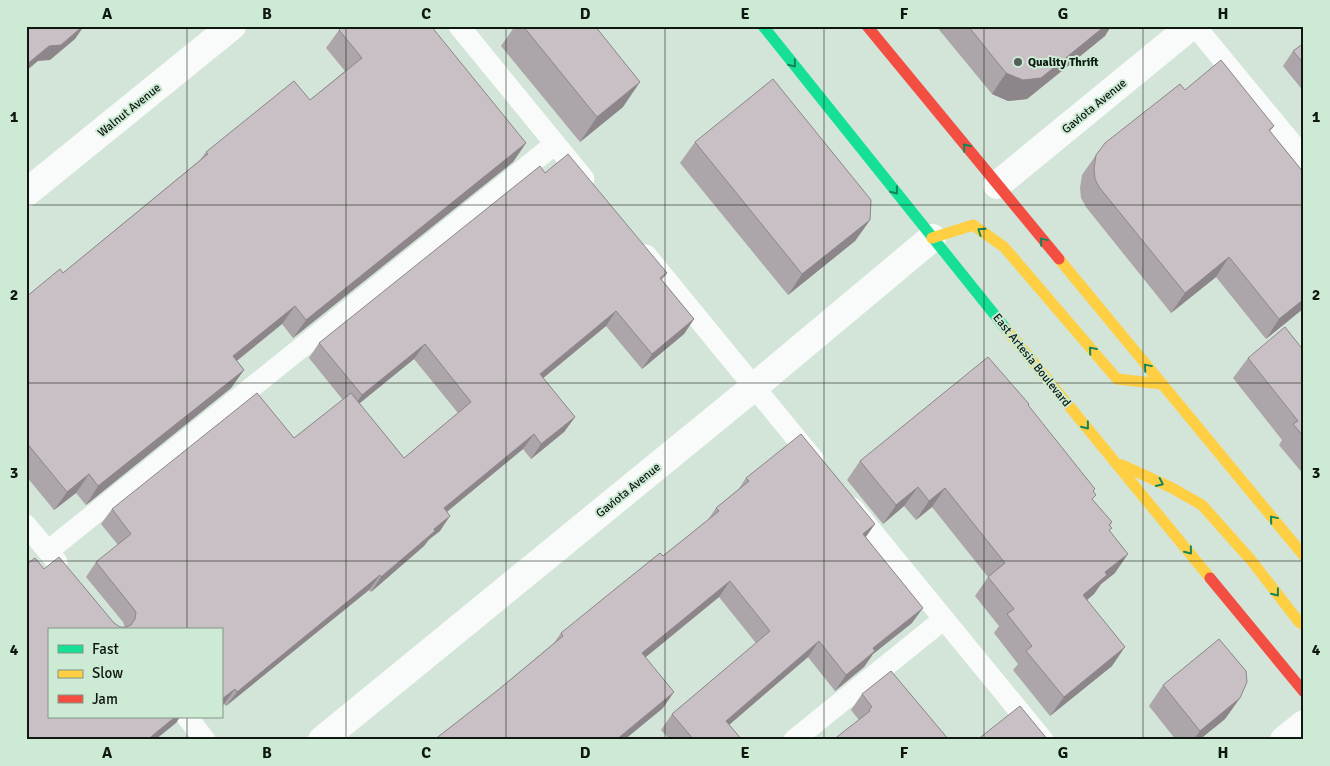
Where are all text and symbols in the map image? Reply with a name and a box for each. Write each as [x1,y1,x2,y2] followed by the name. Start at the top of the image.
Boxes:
[102,4,113,24] text: A
[262,4,272,24] text: B
[421,4,431,24] text: C
[580,4,591,24] text: D
[740,4,750,24] text: E
[900,4,909,24] text: F
[1058,4,1068,24] text: G
[1218,4,1228,24] text: H
[1028,55,1099,70] place label: Quality Thrift
[1012,56,1024,68] marker: Quality Thrift
[788,59,797,68] one-way arrow
[1059,76,1130,137] street label: Gaviota Avenue
[95,80,164,140] street label: Walnut Avenue
[10,107,19,127] text: 1
[1312,107,1321,127] text: 1
[963,144,972,153] one-way arrow
[889,185,897,194] one-way arrow
[978,228,987,237] one-way arrow
[1040,238,1049,247] one-way arrow
[10,285,18,305] text: 2
[1312,285,1320,305] text: 2
[989,311,1074,410] street label: East Artesia Boulevard
[1088,346,1097,355] one-way arrow
[1144,363,1153,372] one-way arrow
[1081,420,1090,429] one-way arrow
[593,460,664,521] street label: Gaviota Avenue
[10,463,18,483] text: 3
[1312,463,1320,483] text: 3
[1155,476,1164,487] one-way arrow
[1270,516,1278,525] one-way arrow
[1184,546,1193,555] one-way arrow
[1271,587,1279,596] one-way arrow
[48,628,222,718] legend
[10,640,19,660] text: 4
[92,640,119,658] text: Fast
[1312,640,1321,660] text: 4
[92,664,123,682] text: Slow
[92,690,118,708] text: Jam
[102,743,113,763] text: A
[262,743,272,763] text: B
[421,743,431,763] text: C
[580,743,591,763] text: D
[740,743,750,763] text: E
[900,743,909,763] text: F
[1058,743,1068,763] text: G
[1218,743,1228,763] text: H

